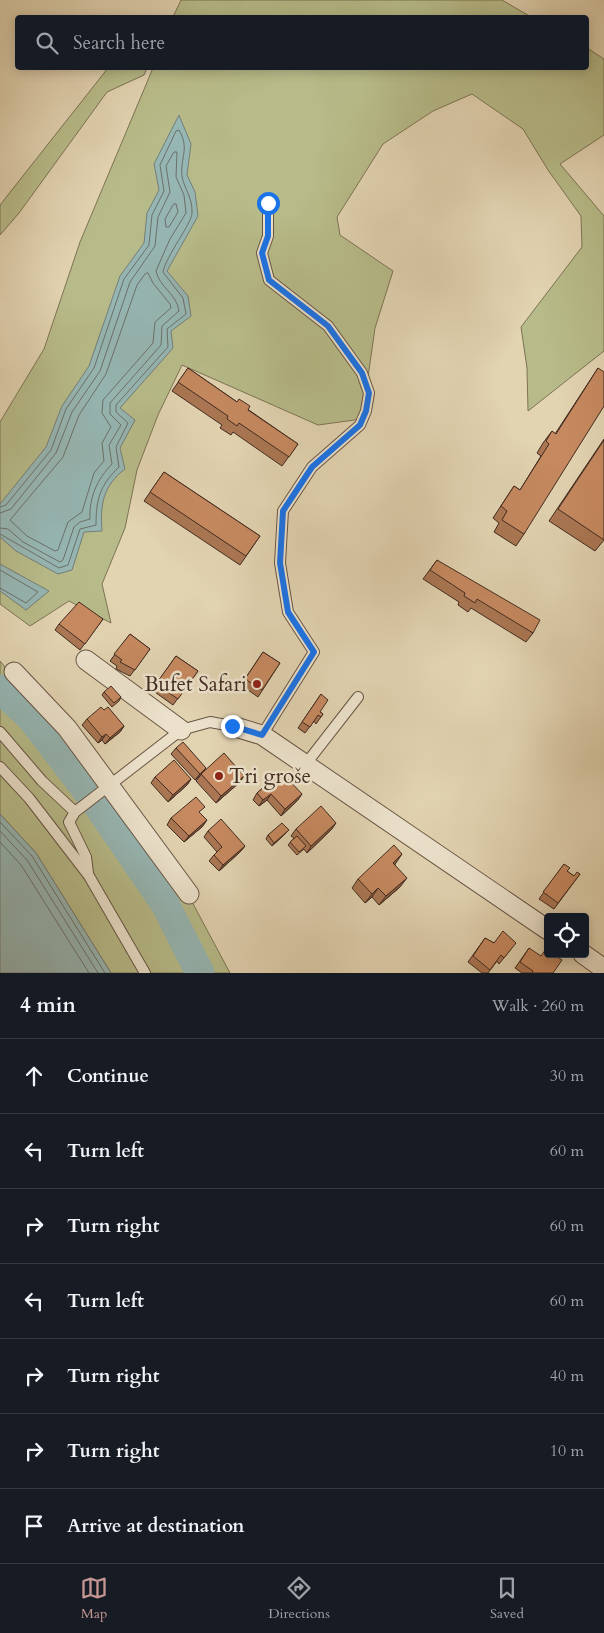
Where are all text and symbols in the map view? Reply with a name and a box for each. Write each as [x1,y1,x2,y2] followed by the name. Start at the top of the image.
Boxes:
[15,15,589,70] search box
[33,29,61,57] icon: search
[73,30,165,56] text: Search here
[257,192,280,215] route start
[144,670,247,699] place label: Bufet Safari
[251,678,263,690] marker: Bufet Safari
[221,715,244,738] route end
[229,762,311,791] place label: Tri groše
[213,770,225,782] marker: Tri groše
[544,913,589,958] map controls
[544,913,589,958] button: locate
[20,991,76,1020] text: 4 min
[492,995,584,1017] text: Walk · 260 m
[20,1062,48,1090] icon: ahead
[67,1063,149,1089] text: Continue
[550,1065,584,1087] text: 30 m
[20,1137,48,1165] icon: left
[67,1138,144,1164] text: Turn left
[550,1140,584,1162] text: 60 m
[20,1212,48,1240] icon: right
[67,1213,159,1239] text: Turn right
[550,1215,584,1237] text: 60 m
[20,1287,48,1315] icon: left
[67,1288,144,1314] text: Turn left
[550,1290,584,1312] text: 60 m
[20,1362,48,1390] icon: right
[67,1363,159,1389] text: Turn right
[550,1365,584,1387] text: 40 m
[20,1437,48,1465] icon: right
[67,1438,159,1464] text: Turn right
[550,1440,584,1462] text: 10 m
[20,1512,48,1540] icon: arrive
[67,1513,244,1539] text: Arrive at destination
[80,1574,108,1623] tab: Map
[268,1574,330,1623] tab: Directions
[490,1574,524,1623] tab: Saved

